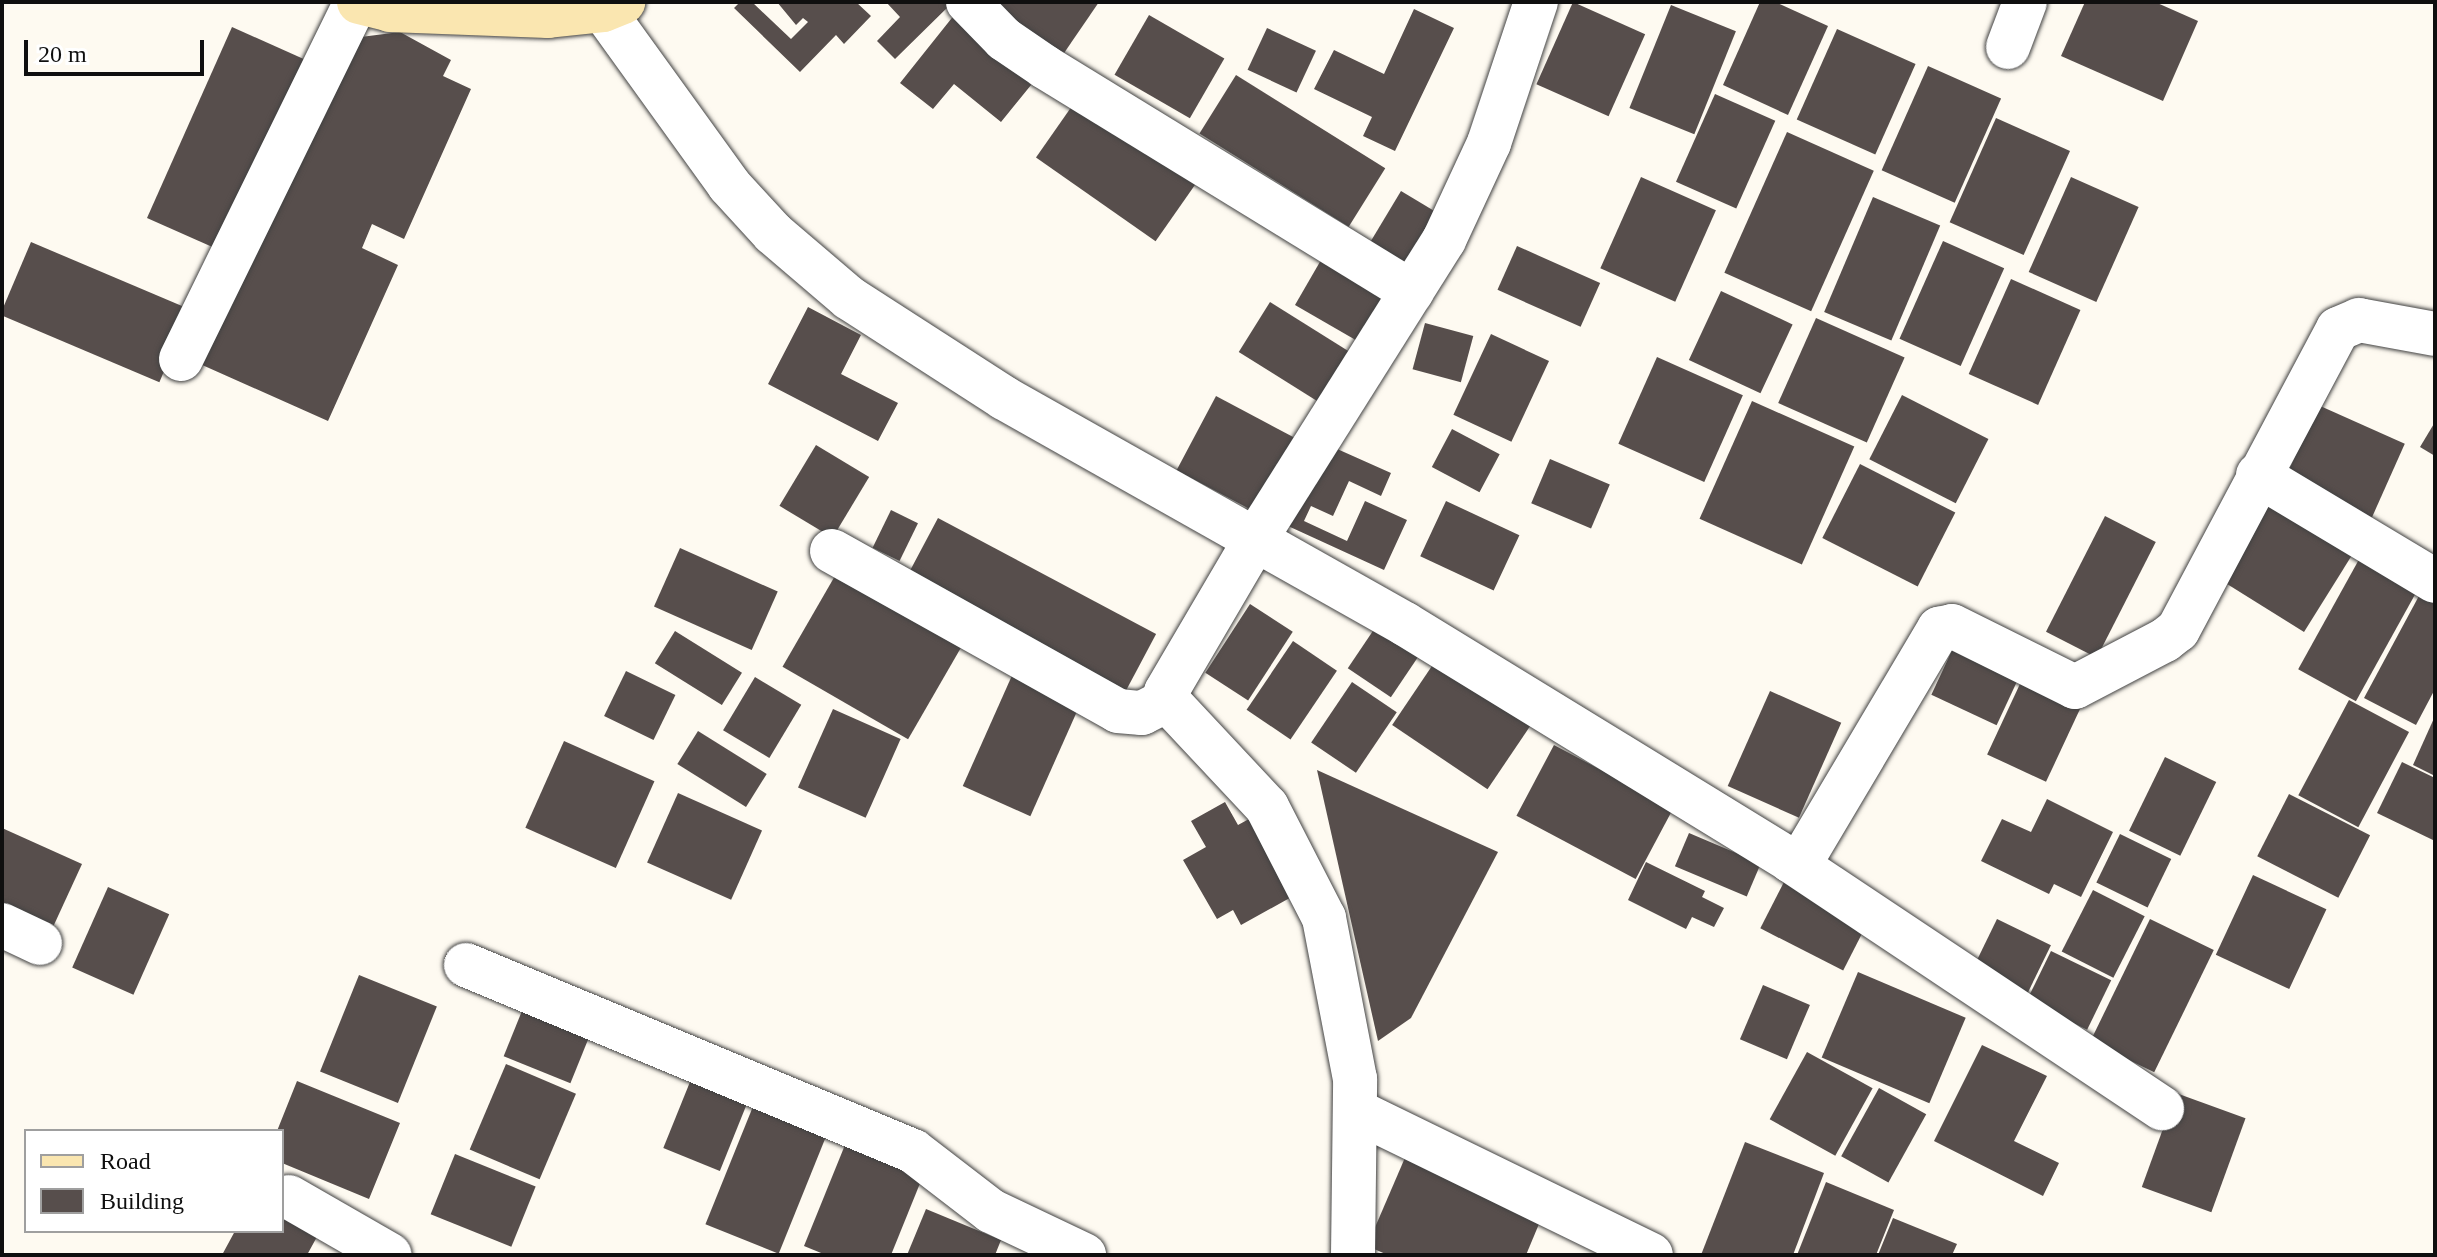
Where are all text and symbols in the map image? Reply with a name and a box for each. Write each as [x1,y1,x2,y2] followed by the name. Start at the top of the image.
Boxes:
[28,24,208,74] scale bar
[38,41,87,67] text: 20 m
[24,1129,284,1233] legend
[100,1148,151,1174] text: Road
[100,1188,184,1214] text: Building

